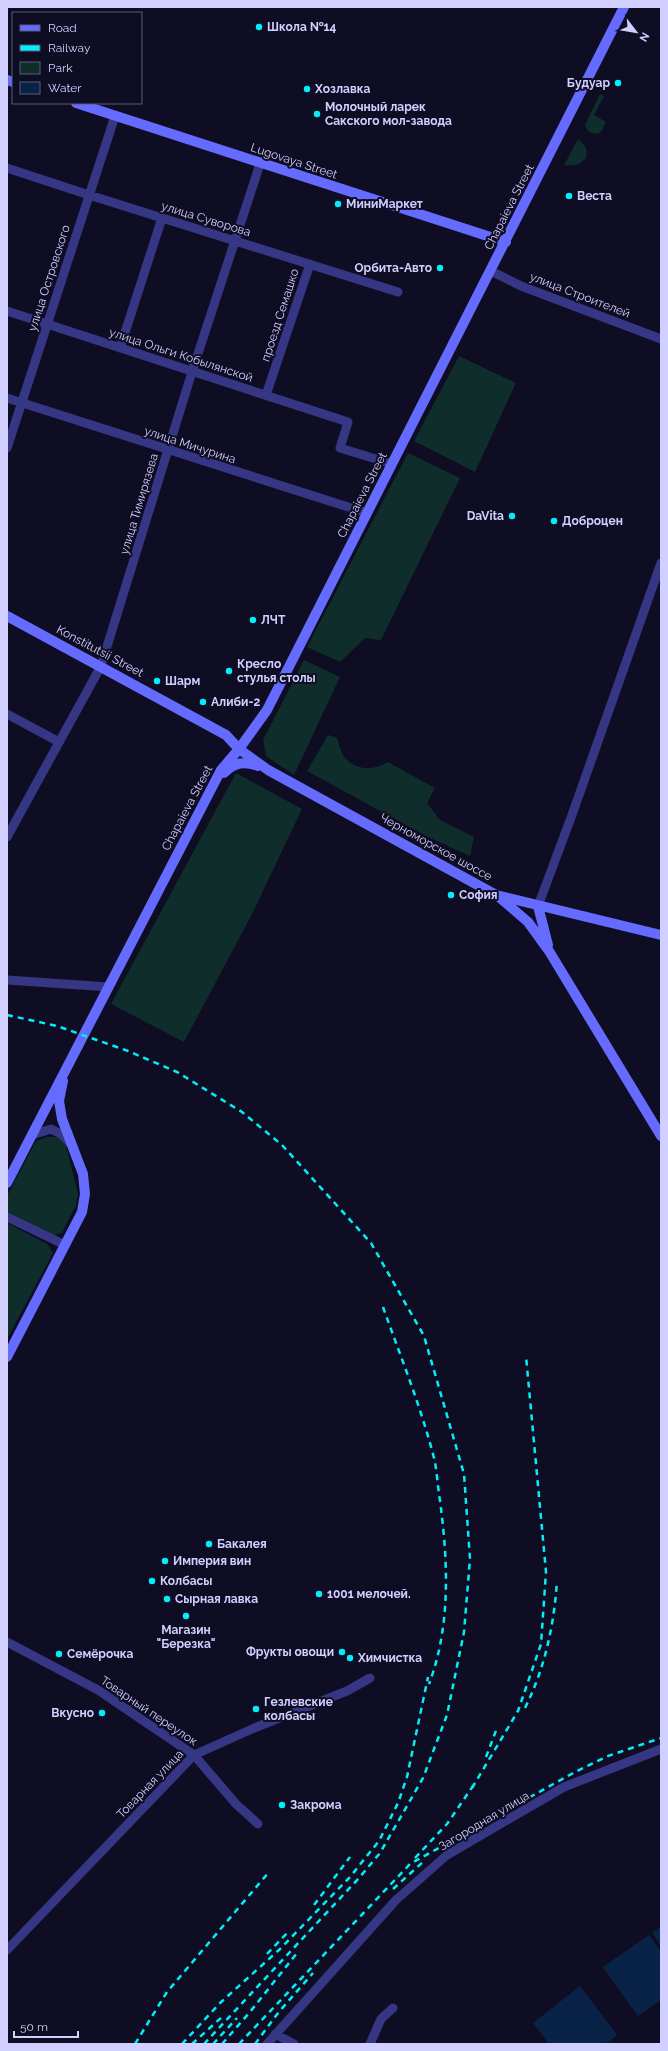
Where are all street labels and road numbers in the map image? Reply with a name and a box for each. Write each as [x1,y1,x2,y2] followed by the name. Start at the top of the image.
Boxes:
[249,140,339,182] street label: Lugovaya Street
[481,162,537,252] street label: Chapaieva Street
[160,199,252,239] street label: улица Суворова
[25,223,73,333] street label: улица Островского
[258,267,302,363] street label: проезд Семашко
[528,269,632,321] street label: улица Строителей
[107,325,255,385] street label: улица Ольги Кобылянской
[142,424,238,466] street label: улица Мичурина
[334,450,390,540] street label: Chapaieva Street
[117,452,161,556] street label: улица Тимирязева
[54,622,146,680] street label: Konstitutsii Street
[159,763,215,853] street label: Chapaieva Street
[378,810,494,884] street label: Черноморское шоссе
[98,1673,200,1749] street label: Товарный переулок
[114,1747,186,1821] street label: Товарная улица
[436,1788,532,1854] street label: Загородная улица

